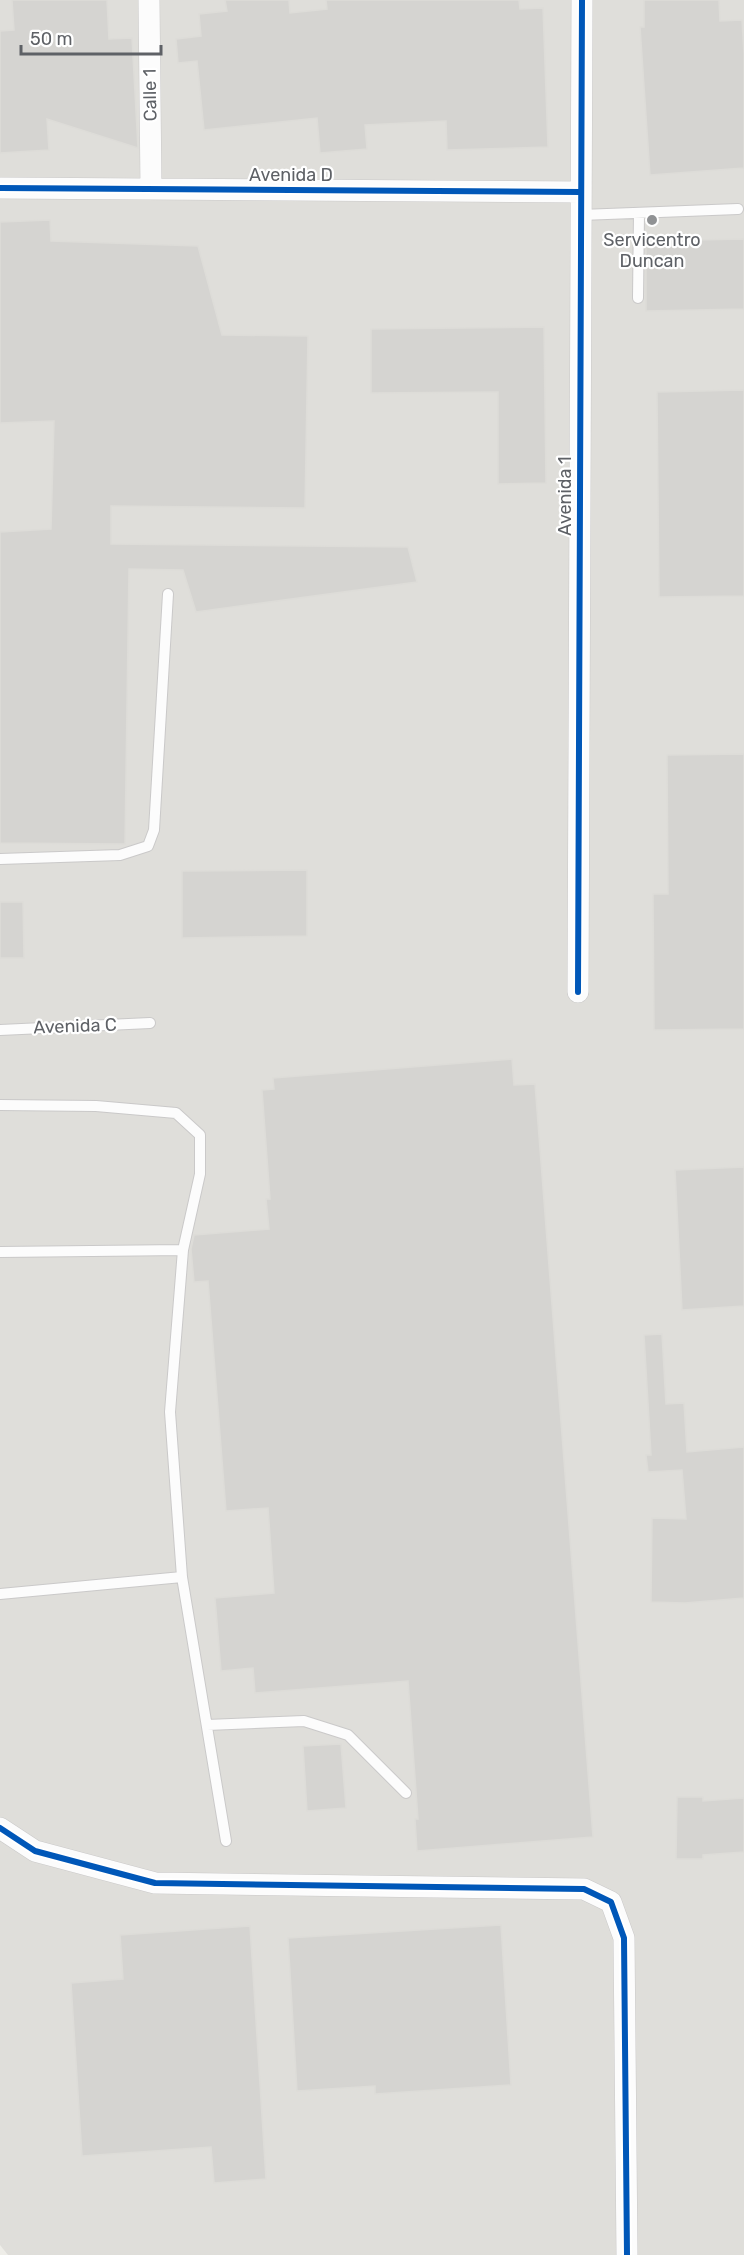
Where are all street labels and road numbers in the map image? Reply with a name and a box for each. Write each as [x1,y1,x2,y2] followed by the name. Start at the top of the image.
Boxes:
[139,68,161,122] street label: Calle 1
[249,164,333,186] street label: Avenida D
[554,456,576,536] street label: Avenida 1
[33,1014,117,1038] street label: Avenida C

